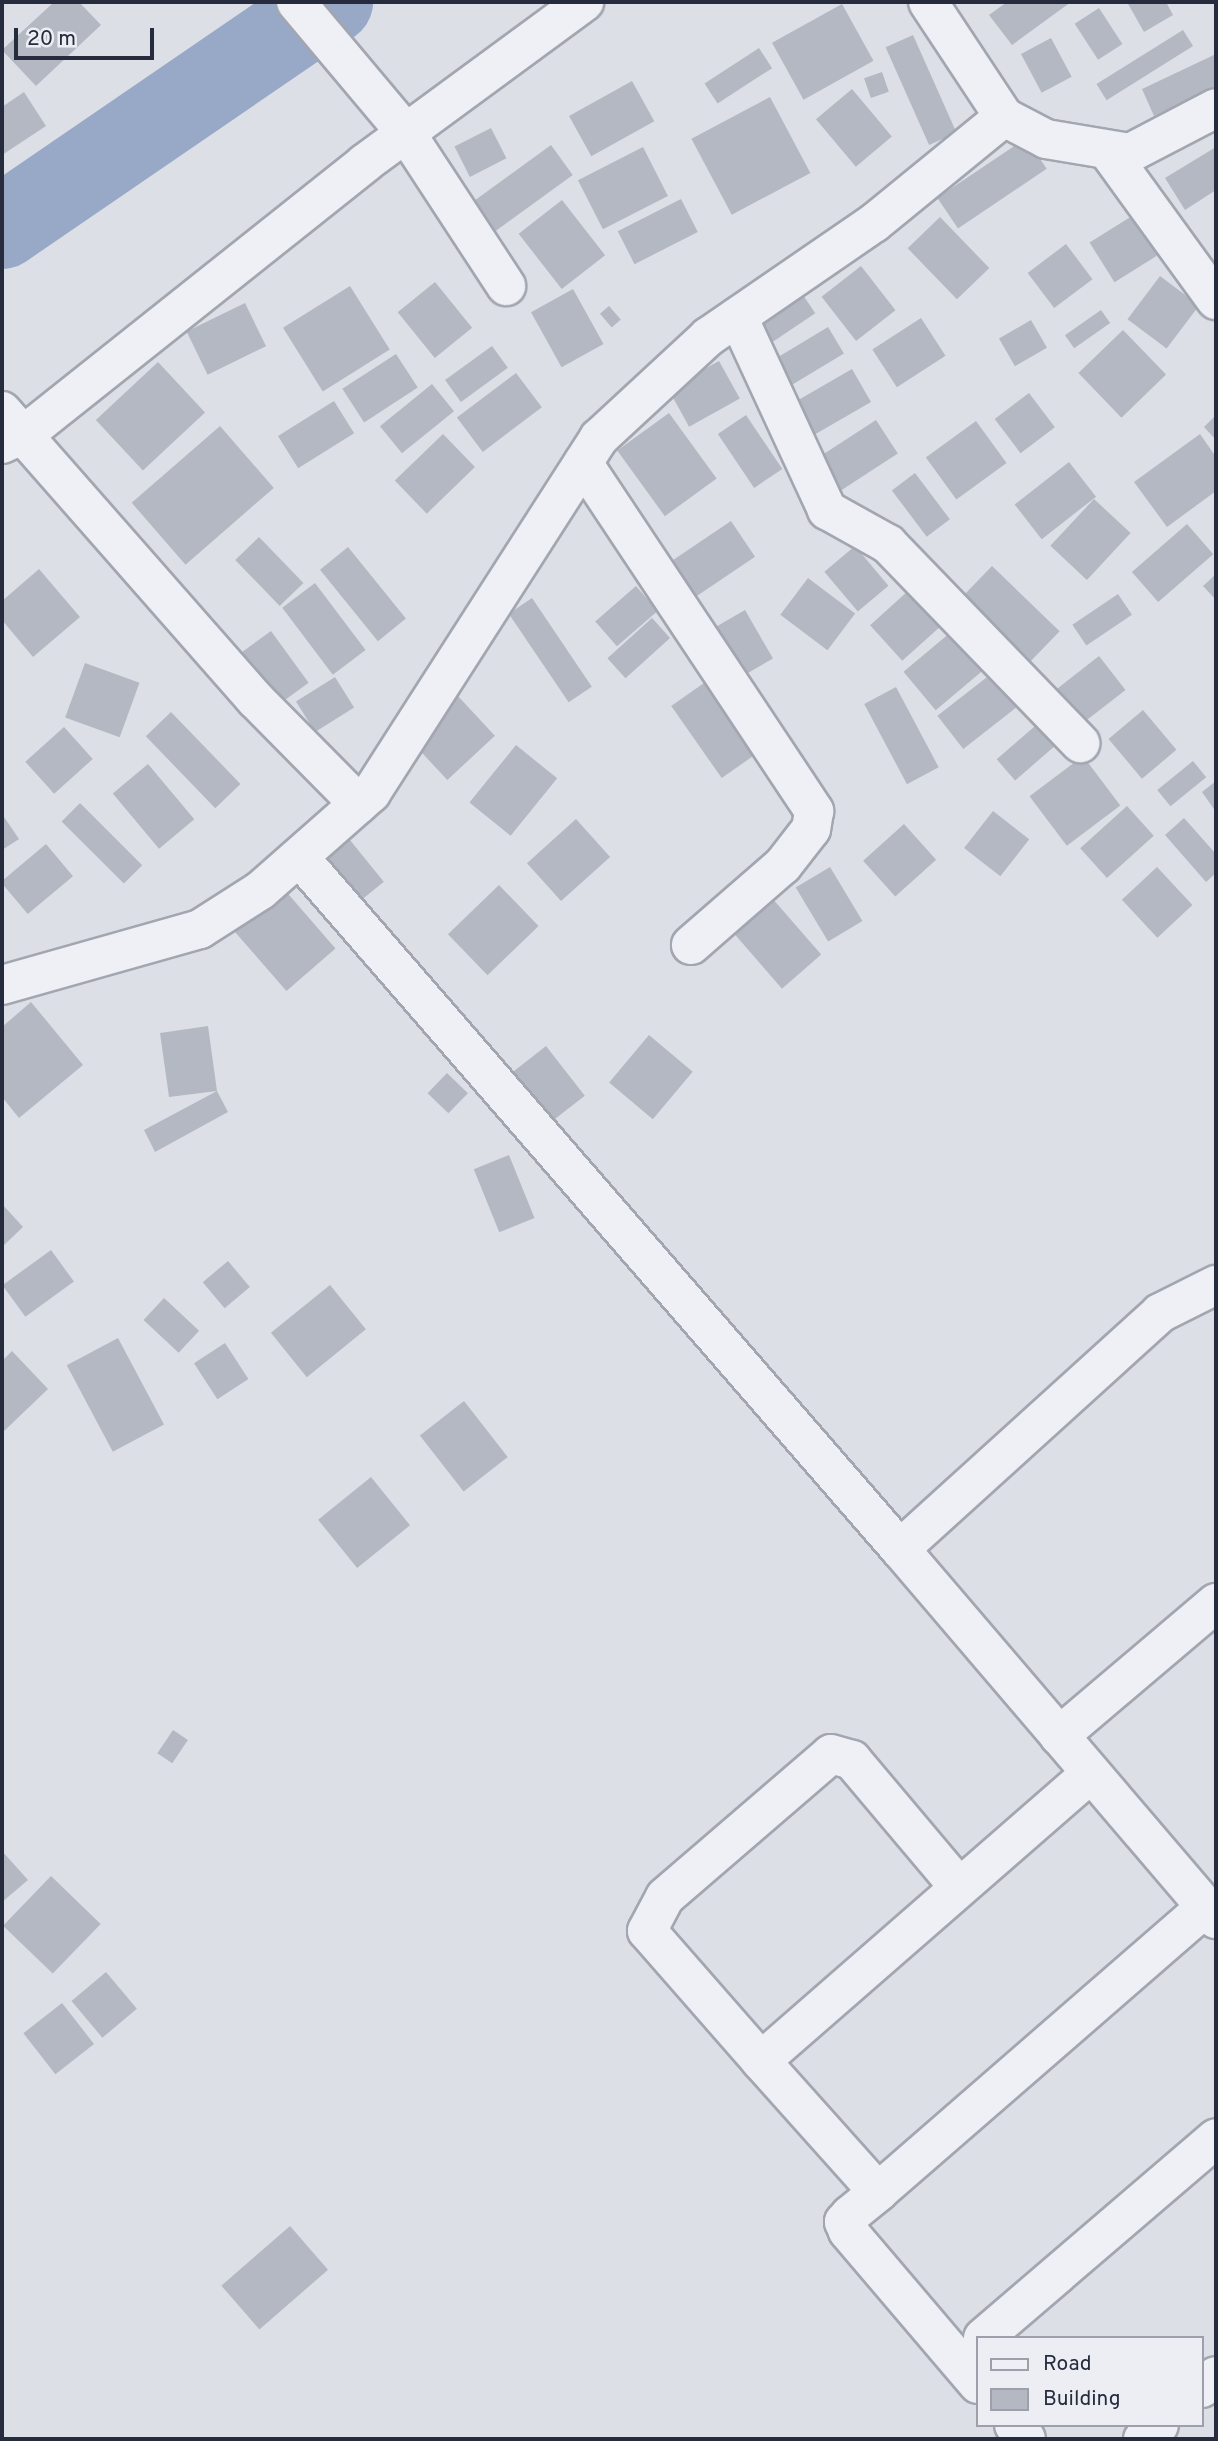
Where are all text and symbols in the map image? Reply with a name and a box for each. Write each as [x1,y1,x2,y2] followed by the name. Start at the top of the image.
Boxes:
[18,14,158,58] scale bar
[27,26,76,53] text: 20 m
[976,2336,1204,2427] legend
[1043,2351,1092,2378] text: Road
[1043,2386,1121,2413] text: Building

